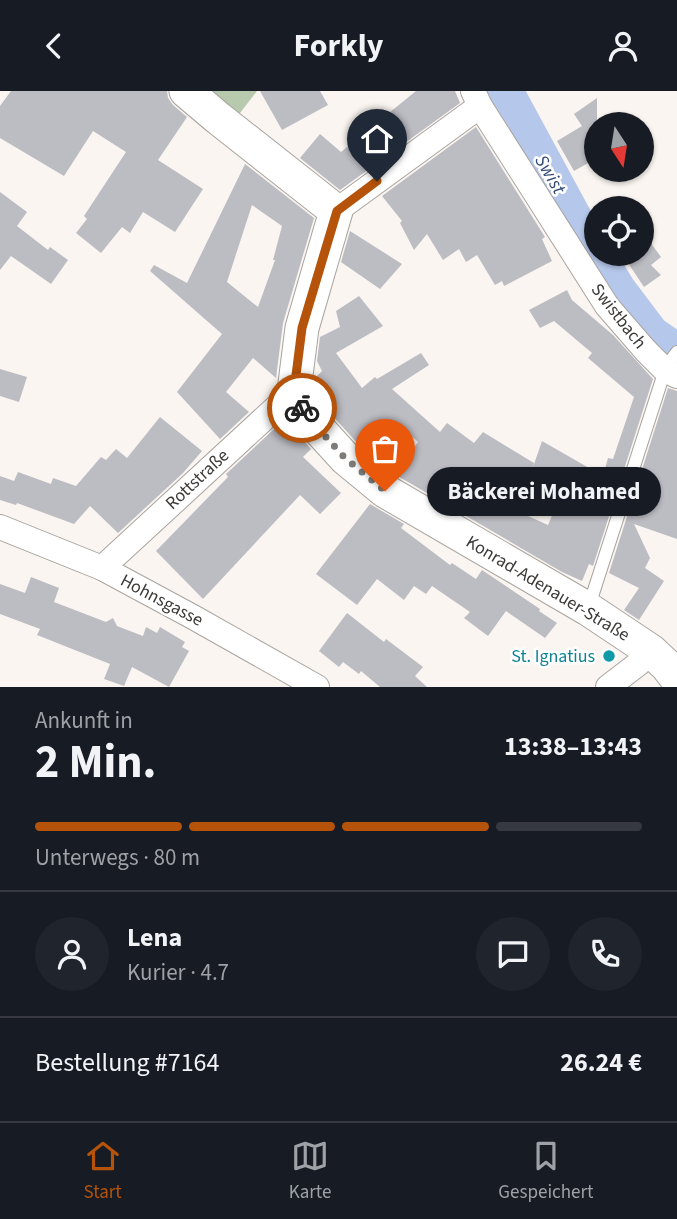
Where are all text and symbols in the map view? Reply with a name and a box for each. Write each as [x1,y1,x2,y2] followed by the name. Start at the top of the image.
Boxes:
[293,23,384,69] text: Forkly
[35,27,73,65] icon: back
[604,27,642,65] icon: person
[347,109,407,181] pin
[584,112,654,182] north arrow
[584,112,654,266] map controls
[358,120,396,158] icon: home
[528,150,572,200] water label: Swist
[584,196,654,266] button: locate
[585,278,652,354] street label: Swistbach
[267,373,337,443] courier
[283,389,321,427] icon: bike
[355,419,415,491] pin
[366,430,404,468] icon: bag
[160,443,235,515] street label: Rottstraße
[427,467,662,515] callout: Bäckerei Mohamed
[448,475,640,508] text: Bäckerei Mohamed
[461,529,634,647] street label: Konrad-Adenauer-Straße
[116,568,208,633] street label: Hohnsgasse
[511,644,595,669] place label: St. Ignatius
[601,648,617,664] marker: St. Ignatius
[35,704,133,737] text: Ankunft in
[504,728,642,765] text: 13:38–13:43
[35,730,156,795] text: 2 Min.
[35,841,200,874] text: Unterwegs · 80 m
[35,917,109,991] button: person
[476,917,550,991] button: chat
[568,917,642,991] button: phone
[127,919,182,956] text: Lena
[127,956,229,989] text: Kurier · 4.7
[35,1044,219,1081] text: Bestellung #7164
[560,1044,642,1081] text: 26.24 €
[83,1137,122,1206] tab: Start
[289,1137,331,1206] tab: Karte
[498,1137,594,1206] tab: Gespeichert

